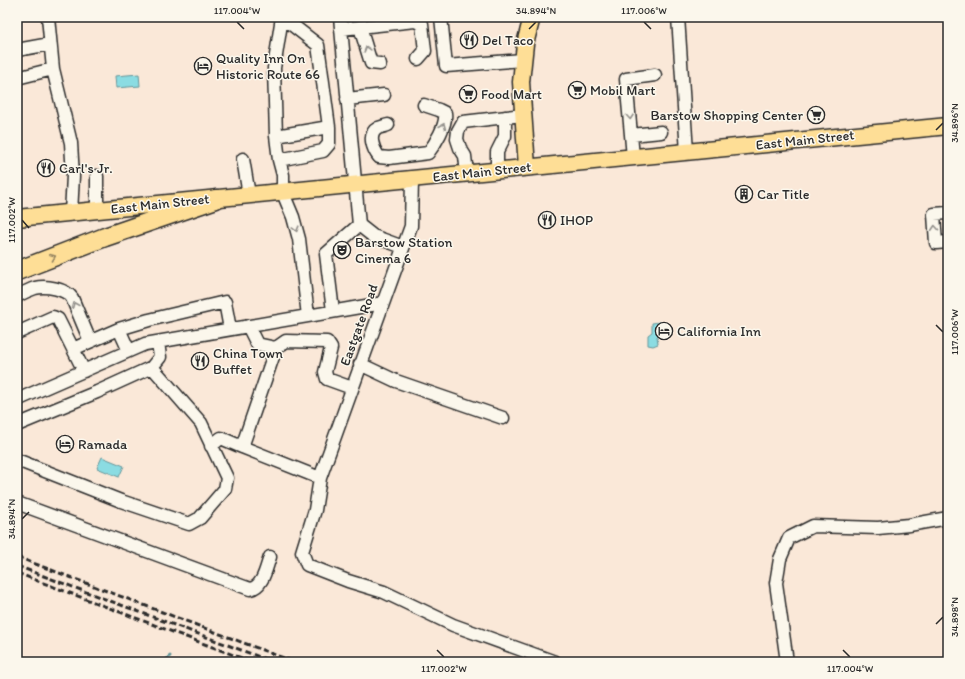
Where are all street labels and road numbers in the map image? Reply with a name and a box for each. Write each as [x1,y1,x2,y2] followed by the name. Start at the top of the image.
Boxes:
[755,126,855,154] street label: East Main Street
[432,158,532,186] street label: East Main Street
[110,190,210,218] street label: East Main Street
[336,281,382,368] street label: Eastgate Road

